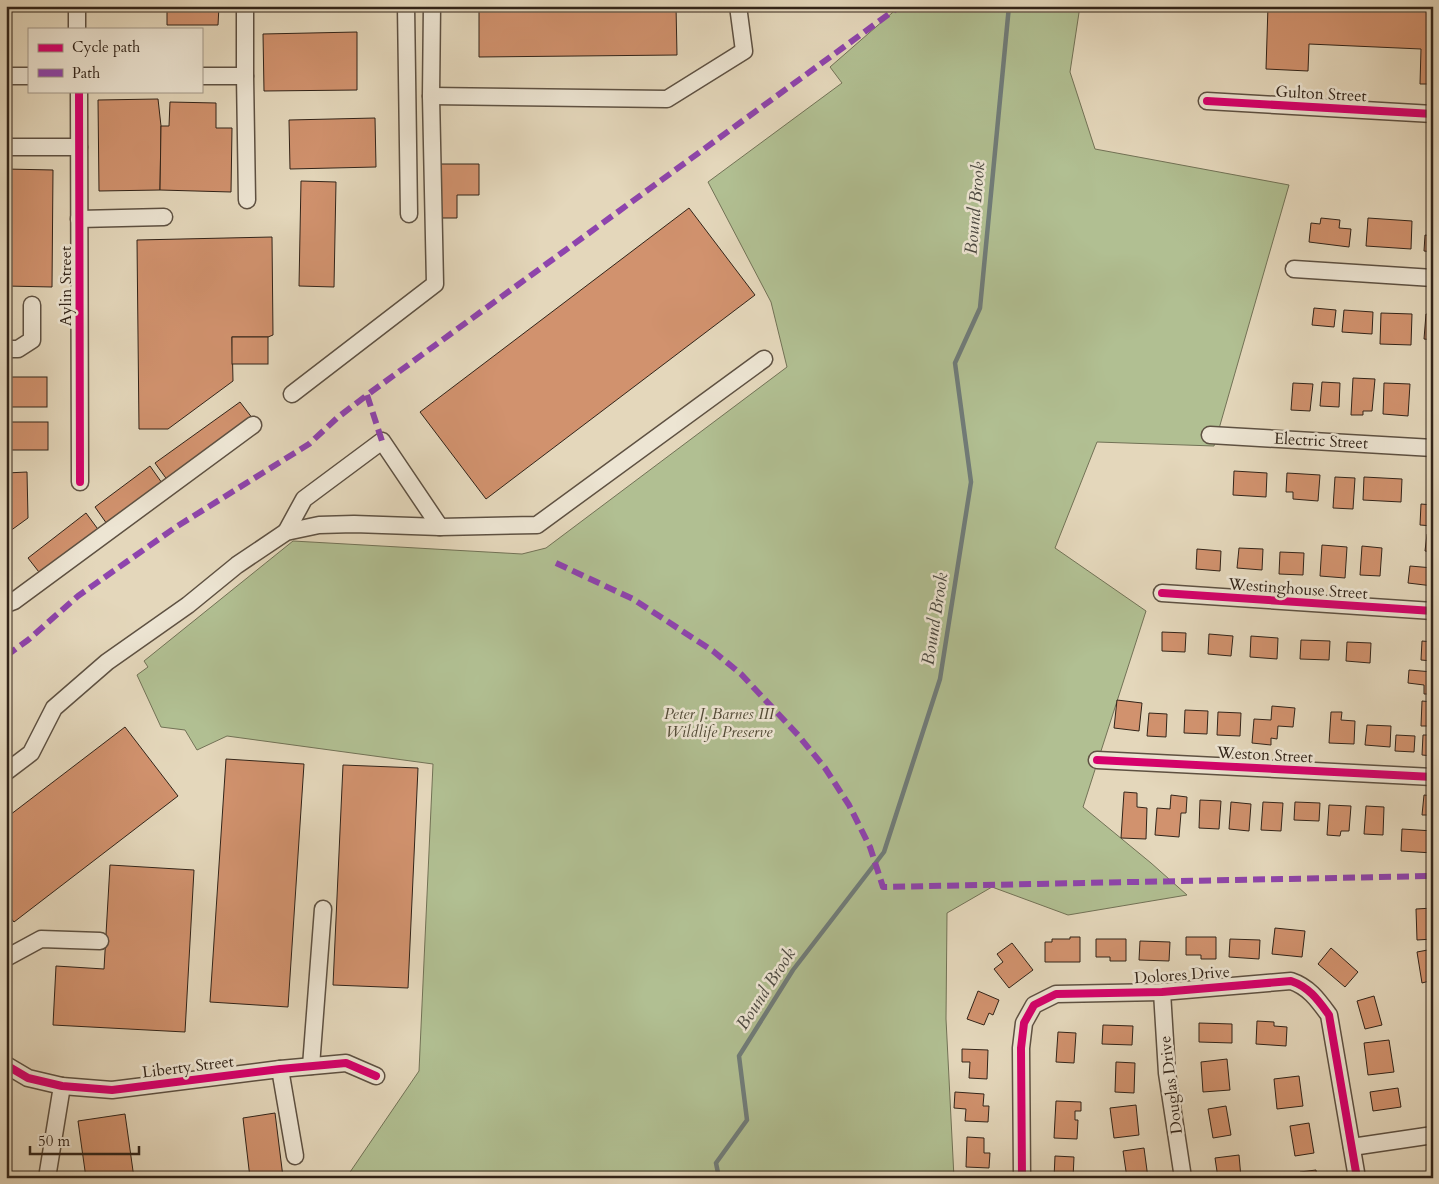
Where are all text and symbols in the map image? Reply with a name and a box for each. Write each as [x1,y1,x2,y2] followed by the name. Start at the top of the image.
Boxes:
[28,28,202,92] legend
[72,37,141,57] text: Cycle path
[72,63,101,83] text: Path
[1275,81,1367,107] street label: Gulton Street
[958,160,992,256] water label: Bound Brook
[55,246,77,326] street label: Aylin Street
[1273,428,1369,454] street label: Electric Street
[915,571,955,667] water label: Bound Brook
[1227,573,1368,605] street label: Westinghouse Street
[664,703,776,743] park label: Peter J. Barnes III Wildlife Preserve
[1216,741,1313,768] street label: Weston Street
[730,943,802,1035] water label: Bound Brook
[1133,961,1231,989] street label: Dolores Drive
[1154,1035,1188,1135] street label: Douglas Drive
[141,1050,235,1084] street label: Liberty Street
[30,1124,139,1156] scale bar
[38,1131,70,1151] text: 50 m

